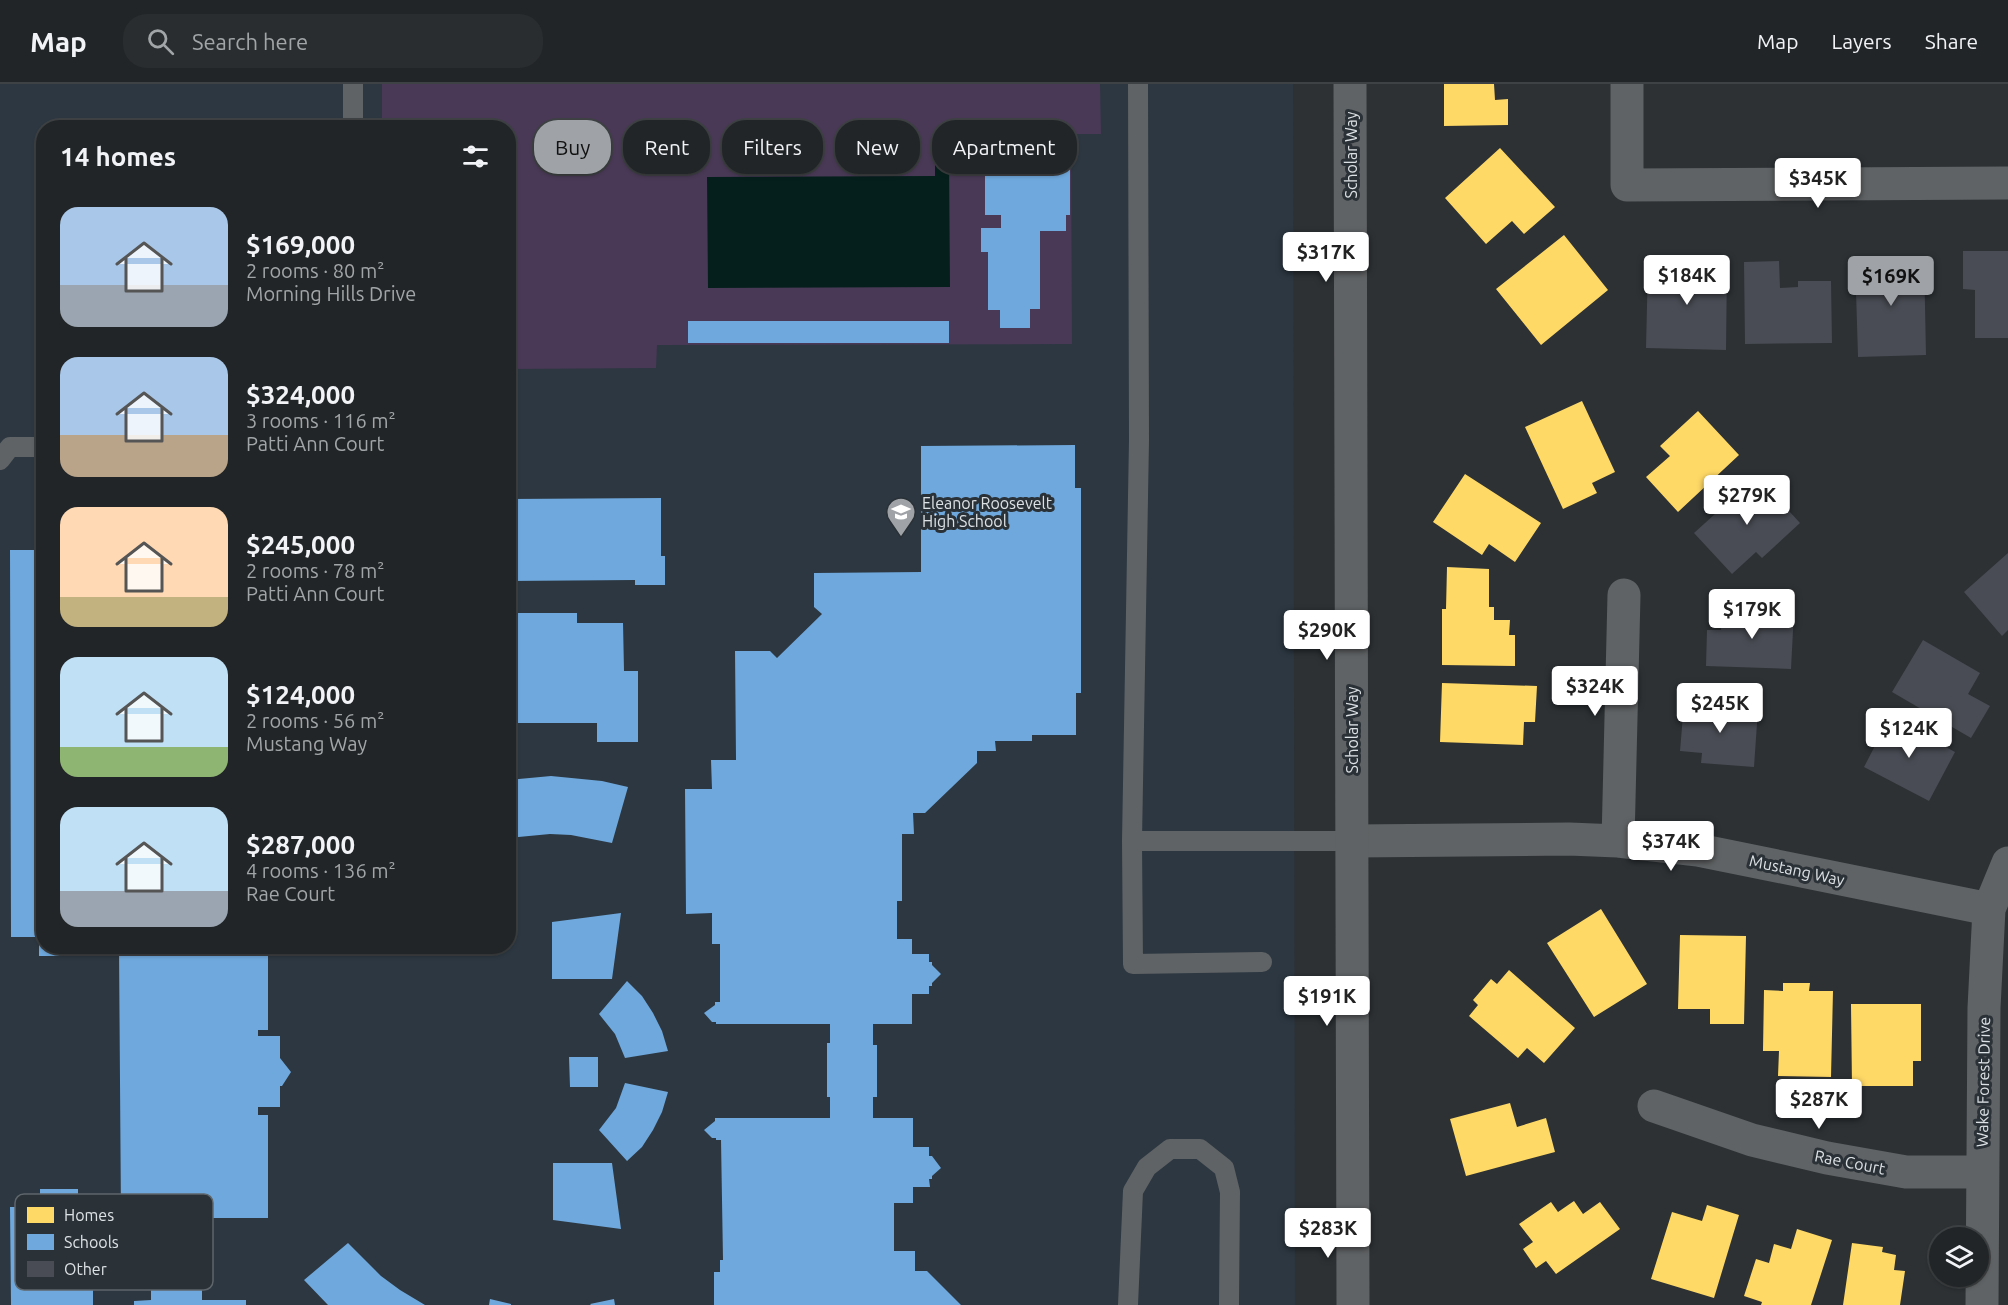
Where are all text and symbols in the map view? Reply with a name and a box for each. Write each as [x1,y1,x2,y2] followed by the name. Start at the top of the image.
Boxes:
[123,14,543,68] search box
[144,25,177,58] icon: search
[30,26,87,57] text: Map
[192,29,308,54] text: Search here
[1757,29,1798,53] text: Map
[1831,29,1892,53] text: Layers
[1925,29,1978,53] text: Share
[1342,111,1360,198] street label: Scholar Way
[534,120,611,174] chip: Buy
[623,120,710,174] chip: Rent
[722,120,823,174] chip: Filters
[835,120,920,174] chip: New
[932,120,1077,174] chip: Apartment
[459,140,492,173] icon: filters
[60,142,176,171] text: 14 homes
[1776,158,1860,209] pin: $345K
[1789,166,1847,189] text: $345K
[246,230,355,259] text: $169,000
[108,231,180,303] icon: home
[1284,232,1368,283] pin: $317K
[1297,240,1355,263] text: $317K
[1645,255,1729,306] pin: $184K
[1849,256,1933,307] pin: $169K
[246,259,384,282] text: 2 rooms · 80 m²
[1658,263,1716,286] text: $184K
[1862,264,1920,287] text: $169K
[246,282,416,305] text: Morning Hills Drive
[246,380,355,409] text: $324,000
[108,381,180,453] icon: home
[246,409,396,432] text: 3 rooms · 116 m²
[246,432,384,455] text: Patti Ann Court
[1705,475,1789,526] pin: $279K
[1718,483,1776,506] text: $279K
[922,494,1053,530] place label: Eleanor Roosevelt High School
[885,496,917,538] school or university icon: Eleanor Roosevelt High School
[246,530,355,559] text: $245,000
[108,531,180,603] icon: home
[246,559,384,582] text: 2 rooms · 78 m²
[246,582,384,605] text: Patti Ann Court
[1710,589,1794,640] pin: $179K
[1723,597,1781,620] text: $179K
[1285,610,1369,661] pin: $290K
[1298,618,1356,641] text: $290K
[1553,666,1637,717] pin: $324K
[1566,674,1624,697] text: $324K
[246,680,355,709] text: $124,000
[108,681,180,753] icon: home
[1678,683,1762,734] pin: $245K
[1343,686,1361,773] street label: Scholar Way
[1691,691,1749,714] text: $245K
[1867,708,1951,759] pin: $124K
[246,709,384,732] text: 2 rooms · 56 m²
[1880,716,1938,739] text: $124K
[246,732,367,755] text: Mustang Way
[1629,821,1713,872] pin: $374K
[1642,829,1700,852] text: $374K
[246,830,355,859] text: $287,000
[108,831,180,903] icon: home
[1748,851,1847,889] street label: Mustang Way
[246,859,396,882] text: 4 rooms · 136 m²
[246,882,335,905] text: Rae Court
[1285,976,1369,1027] pin: $191K
[1298,984,1356,1007] text: $191K
[1973,1017,1993,1147] street label: Wake Forest Drive
[1777,1079,1861,1130] pin: $287K
[1790,1087,1848,1110] text: $287K
[1813,1146,1887,1178] street label: Rae Court
[15,1194,213,1290] legend
[64,1206,114,1224] text: Homes
[1286,1208,1370,1259] pin: $283K
[1299,1216,1357,1239] text: $283K
[1929,1227,1989,1287] map controls
[1929,1227,1989,1287] button: layers
[64,1233,119,1251] text: Schools
[64,1260,107,1278] text: Other

